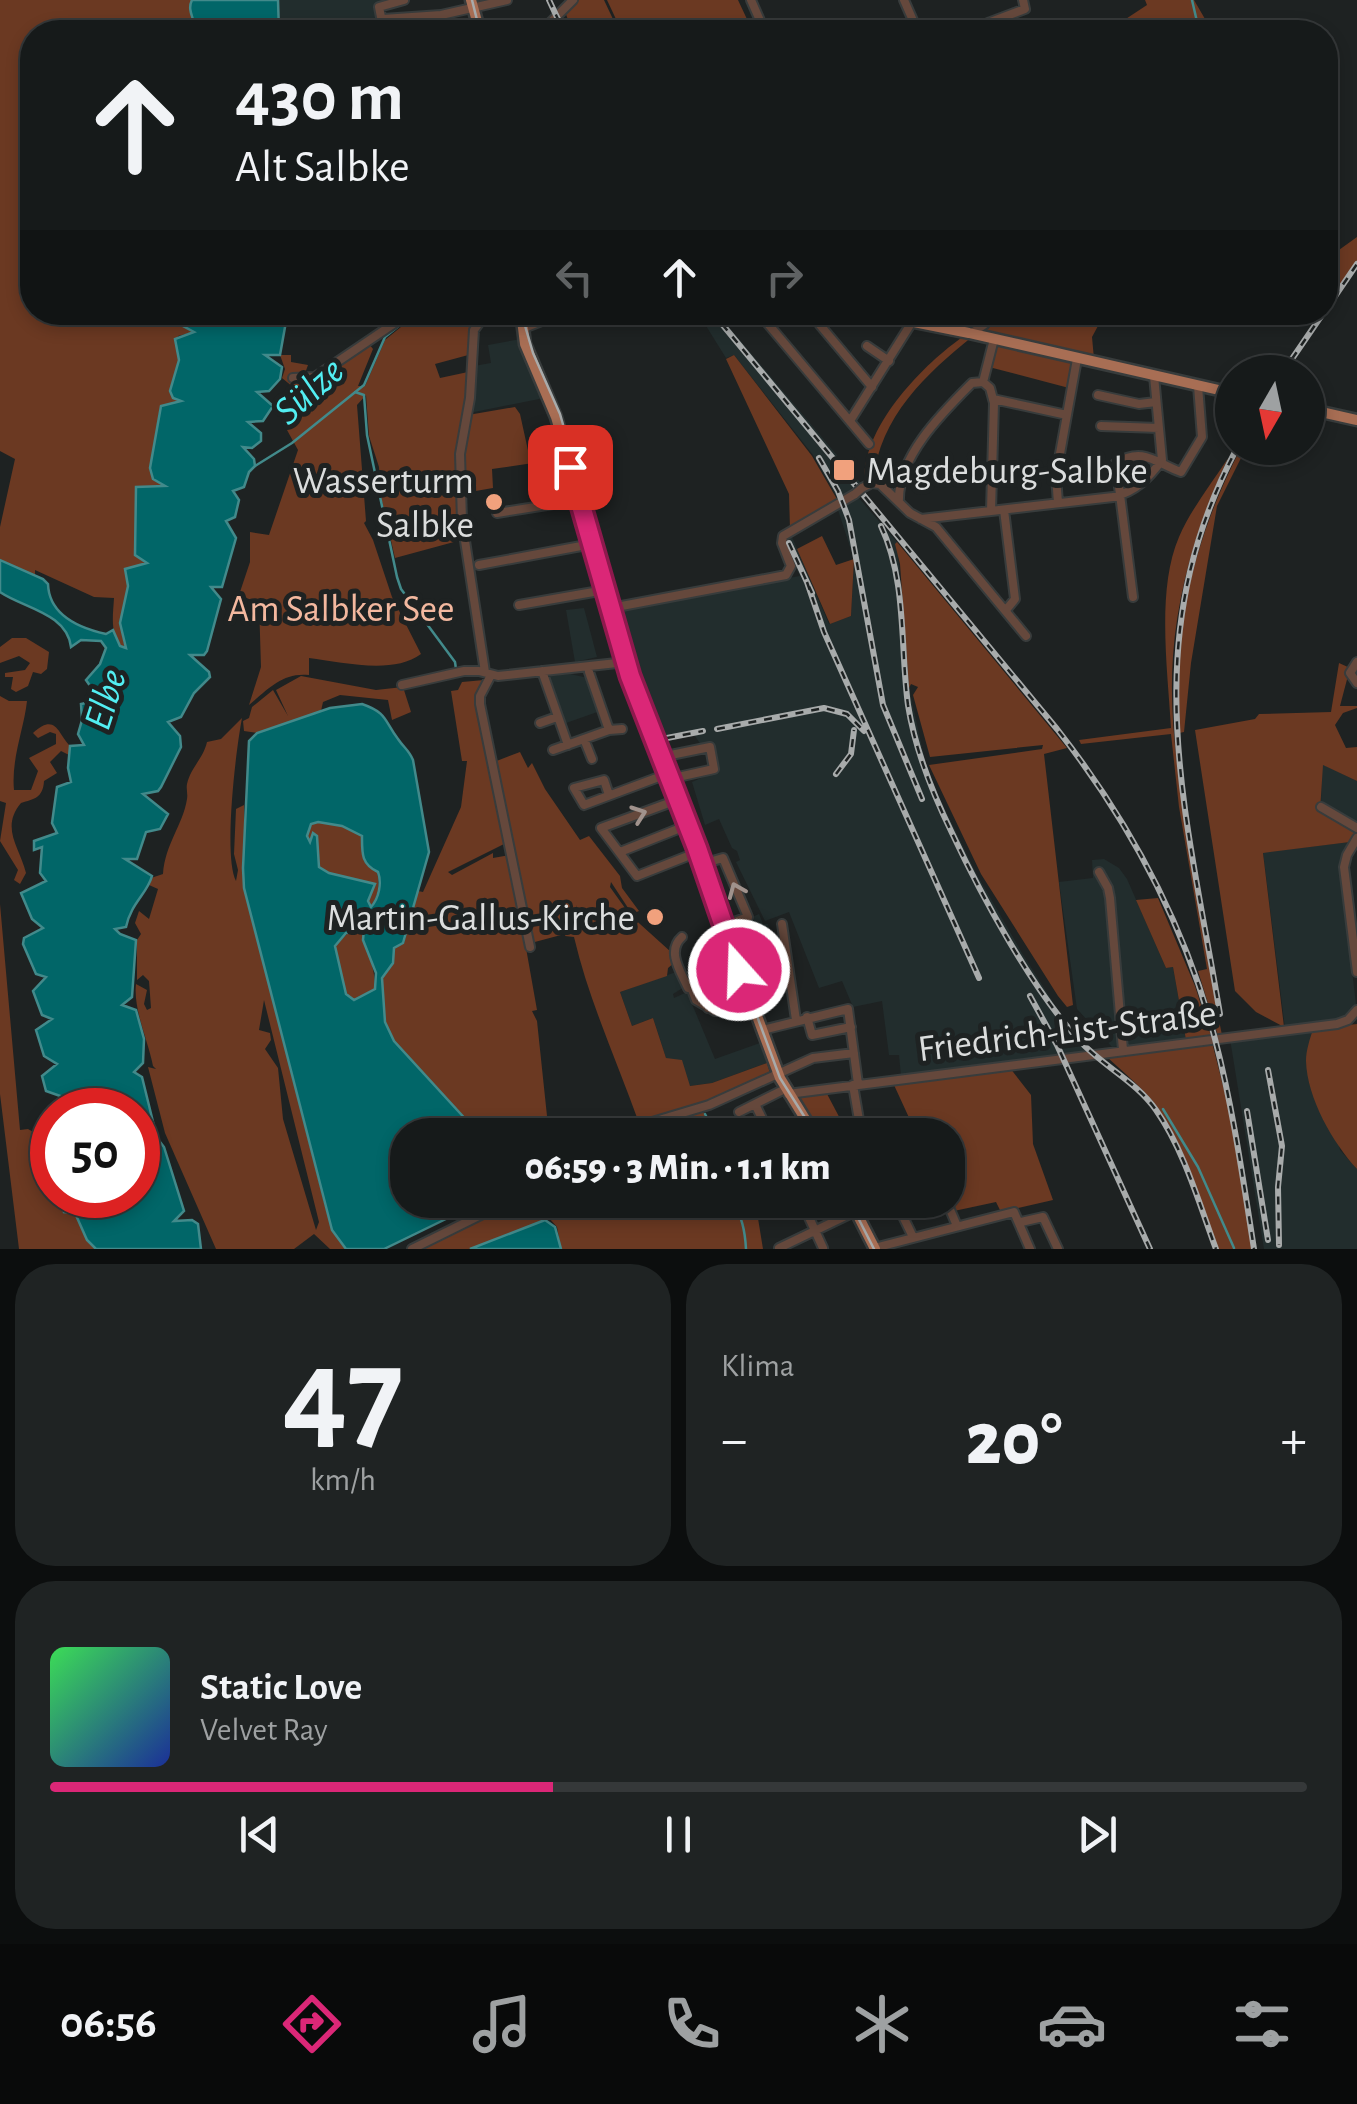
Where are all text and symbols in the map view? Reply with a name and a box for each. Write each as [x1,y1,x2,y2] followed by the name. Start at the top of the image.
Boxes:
[70,60,200,190] icon: ahead
[235,63,404,133] text: 430 m
[235,145,410,190] text: Alt Salbke
[547,250,602,305] icon: left
[652,250,707,305] icon: ahead
[757,250,812,305] icon: right
[267,350,352,433] water label: Sülze
[1215,355,1325,465] north arrow
[1215,355,1325,465] map controls
[528,425,613,510] pin
[543,440,598,495] icon: arrive
[866,453,1148,491] place label: Magdeburg-Salbke
[831,457,857,483] marker: Magdeburg-Salbke
[293,463,474,545] place label: Wasserturm Salbke
[483,491,505,513] marker: Wasserturm Salbke
[228,591,454,629] park label: Am Salbker See
[77,664,134,735] water label: Elbe
[629,806,647,826] one-way arrow
[728,882,748,900] one-way arrow
[327,900,635,938] place label: Martin-Gallus-Kirche
[644,906,666,928] marker: Martin-Gallus-Kirche
[687,918,791,1022] position arrow
[916,995,1219,1069] street label: Friedrich-List-Straße
[30,1088,160,1218] speed limit sign: 50
[525,1149,830,1187] text: 06:59 · 3 Min. · 1.1 km
[282,1331,404,1461] text: 47
[721,1350,795,1382] text: Klima
[966,1403,1062,1478] text: 20°
[721,1413,747,1468] text: −
[1281,1413,1307,1468] text: +
[310,1464,376,1496] text: km/h
[200,1669,362,1707] text: Static Love
[200,1714,328,1746] text: Velvet Ray
[232,1807,287,1862] icon: previous
[651,1807,706,1862] icon: pause
[1070,1807,1125,1862] icon: next
[277,1989,347,2059] icon: directions
[467,1989,537,2059] icon: music
[657,1989,727,2059] icon: phone
[847,1989,917,2059] icon: climate
[1037,1989,1107,2059] icon: car
[1227,1989,1297,2059] icon: filters
[60,2001,157,2046] text: 06:56

